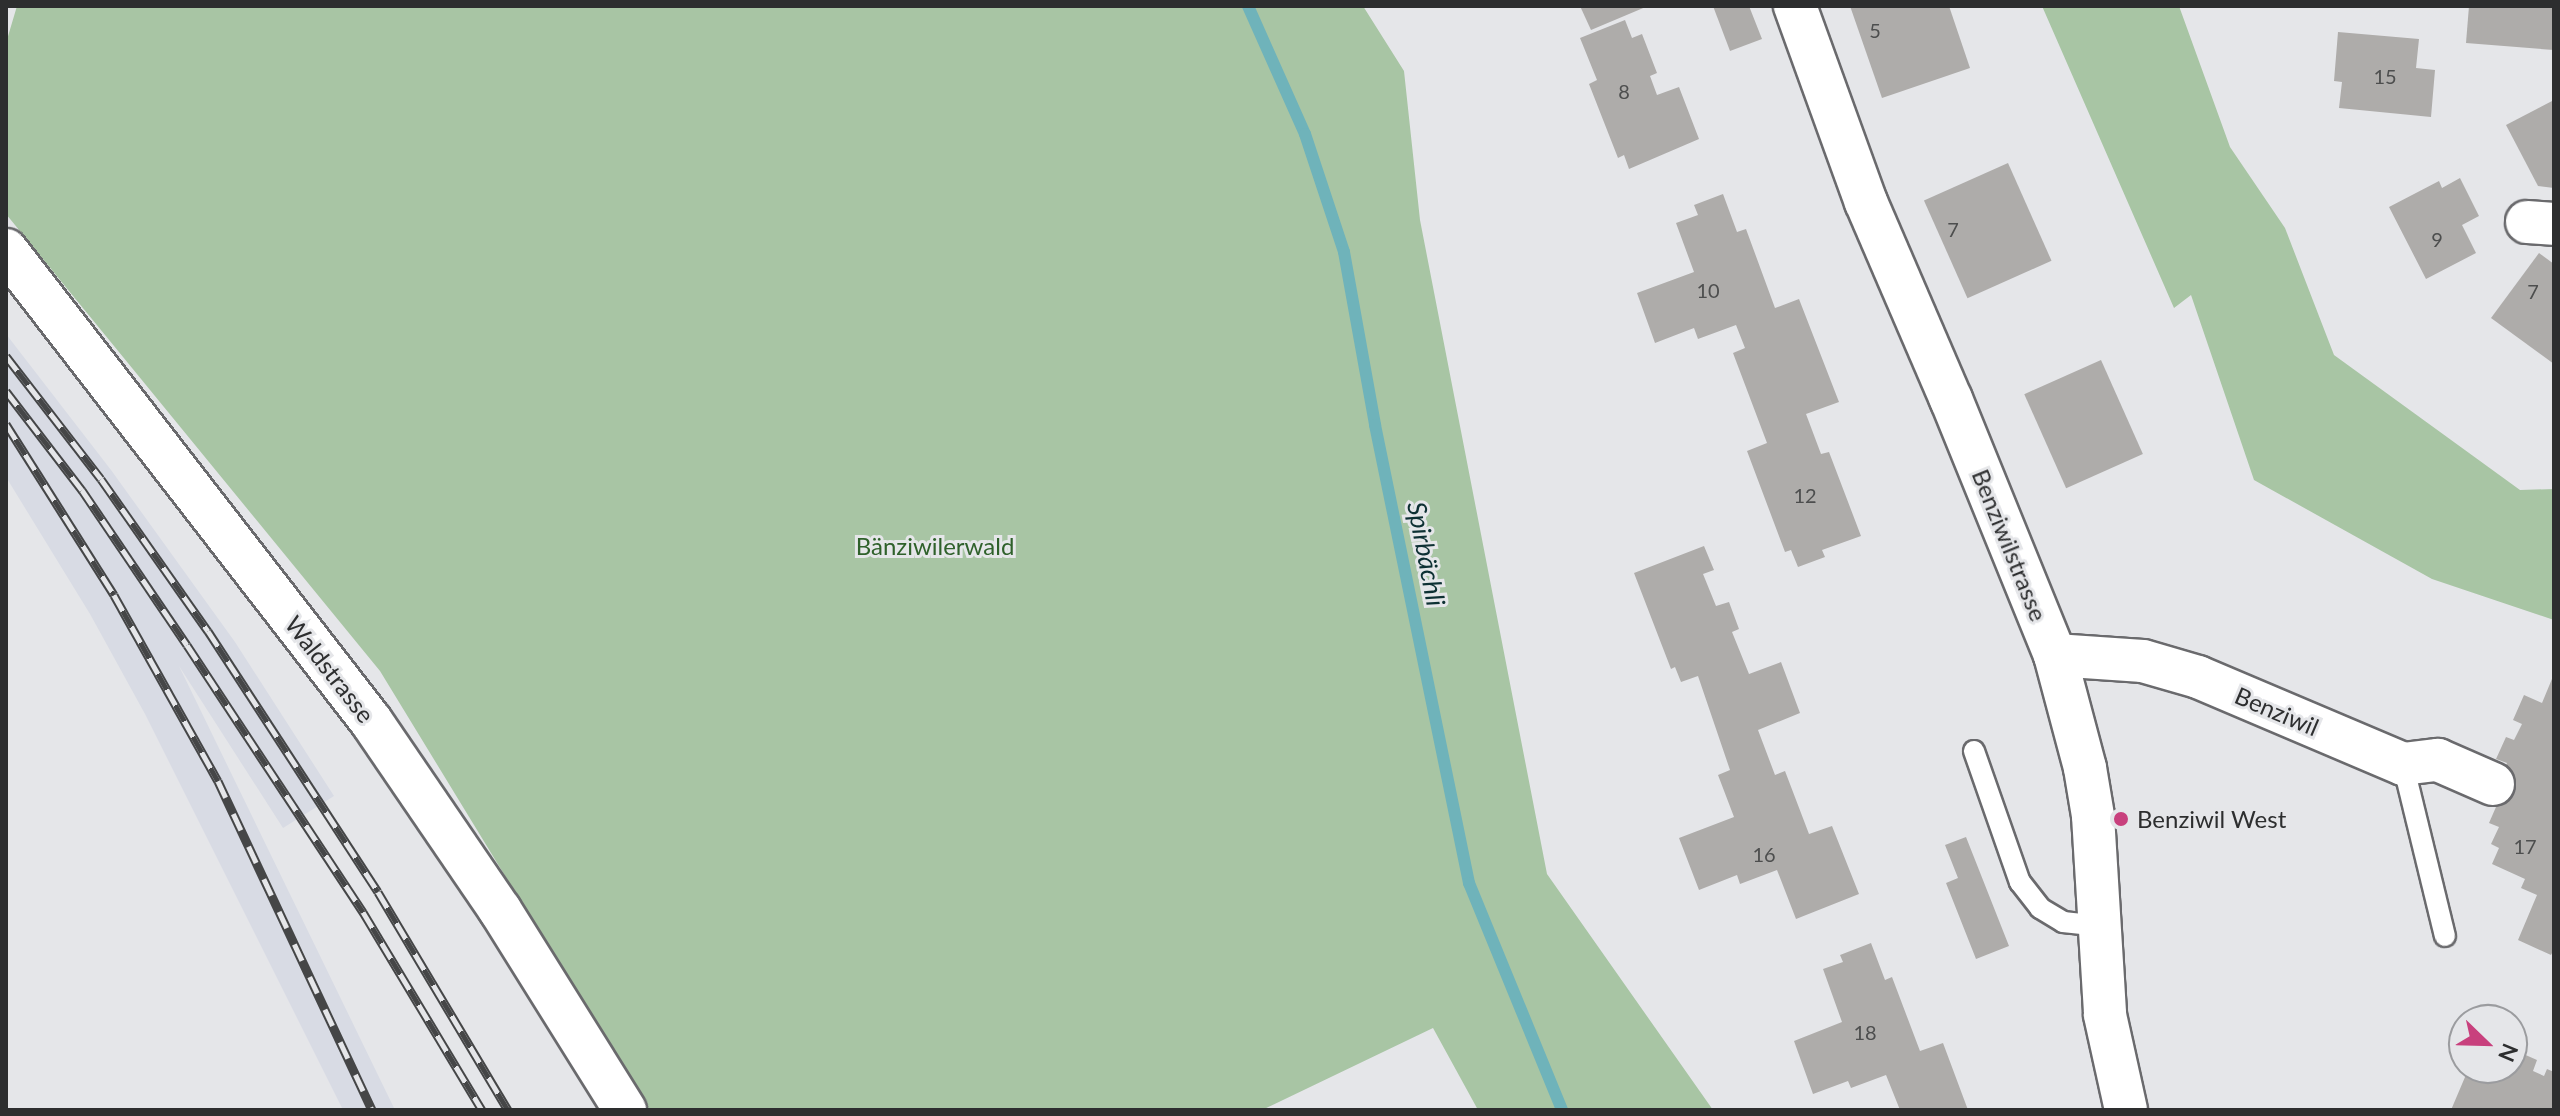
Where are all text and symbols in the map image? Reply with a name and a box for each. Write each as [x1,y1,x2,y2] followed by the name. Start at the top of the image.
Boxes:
[1869,18,1881,42] house number: 5
[2373,64,2397,88] house number: 15
[1618,79,1630,103] house number: 8
[1947,217,1959,241] house number: 7
[2431,227,2443,251] house number: 9
[1696,278,1720,302] house number: 10
[2527,279,2539,303] house number: 7
[1966,465,2054,625] street label: Benziwilstrasse
[1793,483,1817,507] house number: 12
[1401,499,1451,609] water label: Spirbächli
[856,532,1014,560] park label: Bänziwilerwald
[279,610,381,728] street label: Waldstrasse
[2231,680,2323,742] street label: Benziwil
[2137,805,2287,833] place label: Benziwil West
[2112,810,2130,828] marker: Benziwil West
[2513,834,2537,858] house number: 17
[1752,842,1776,866] house number: 16
[2448,1004,2528,1084] north arrow
[1853,1020,1877,1044] house number: 18
[2493,1040,2524,1066] text: N

